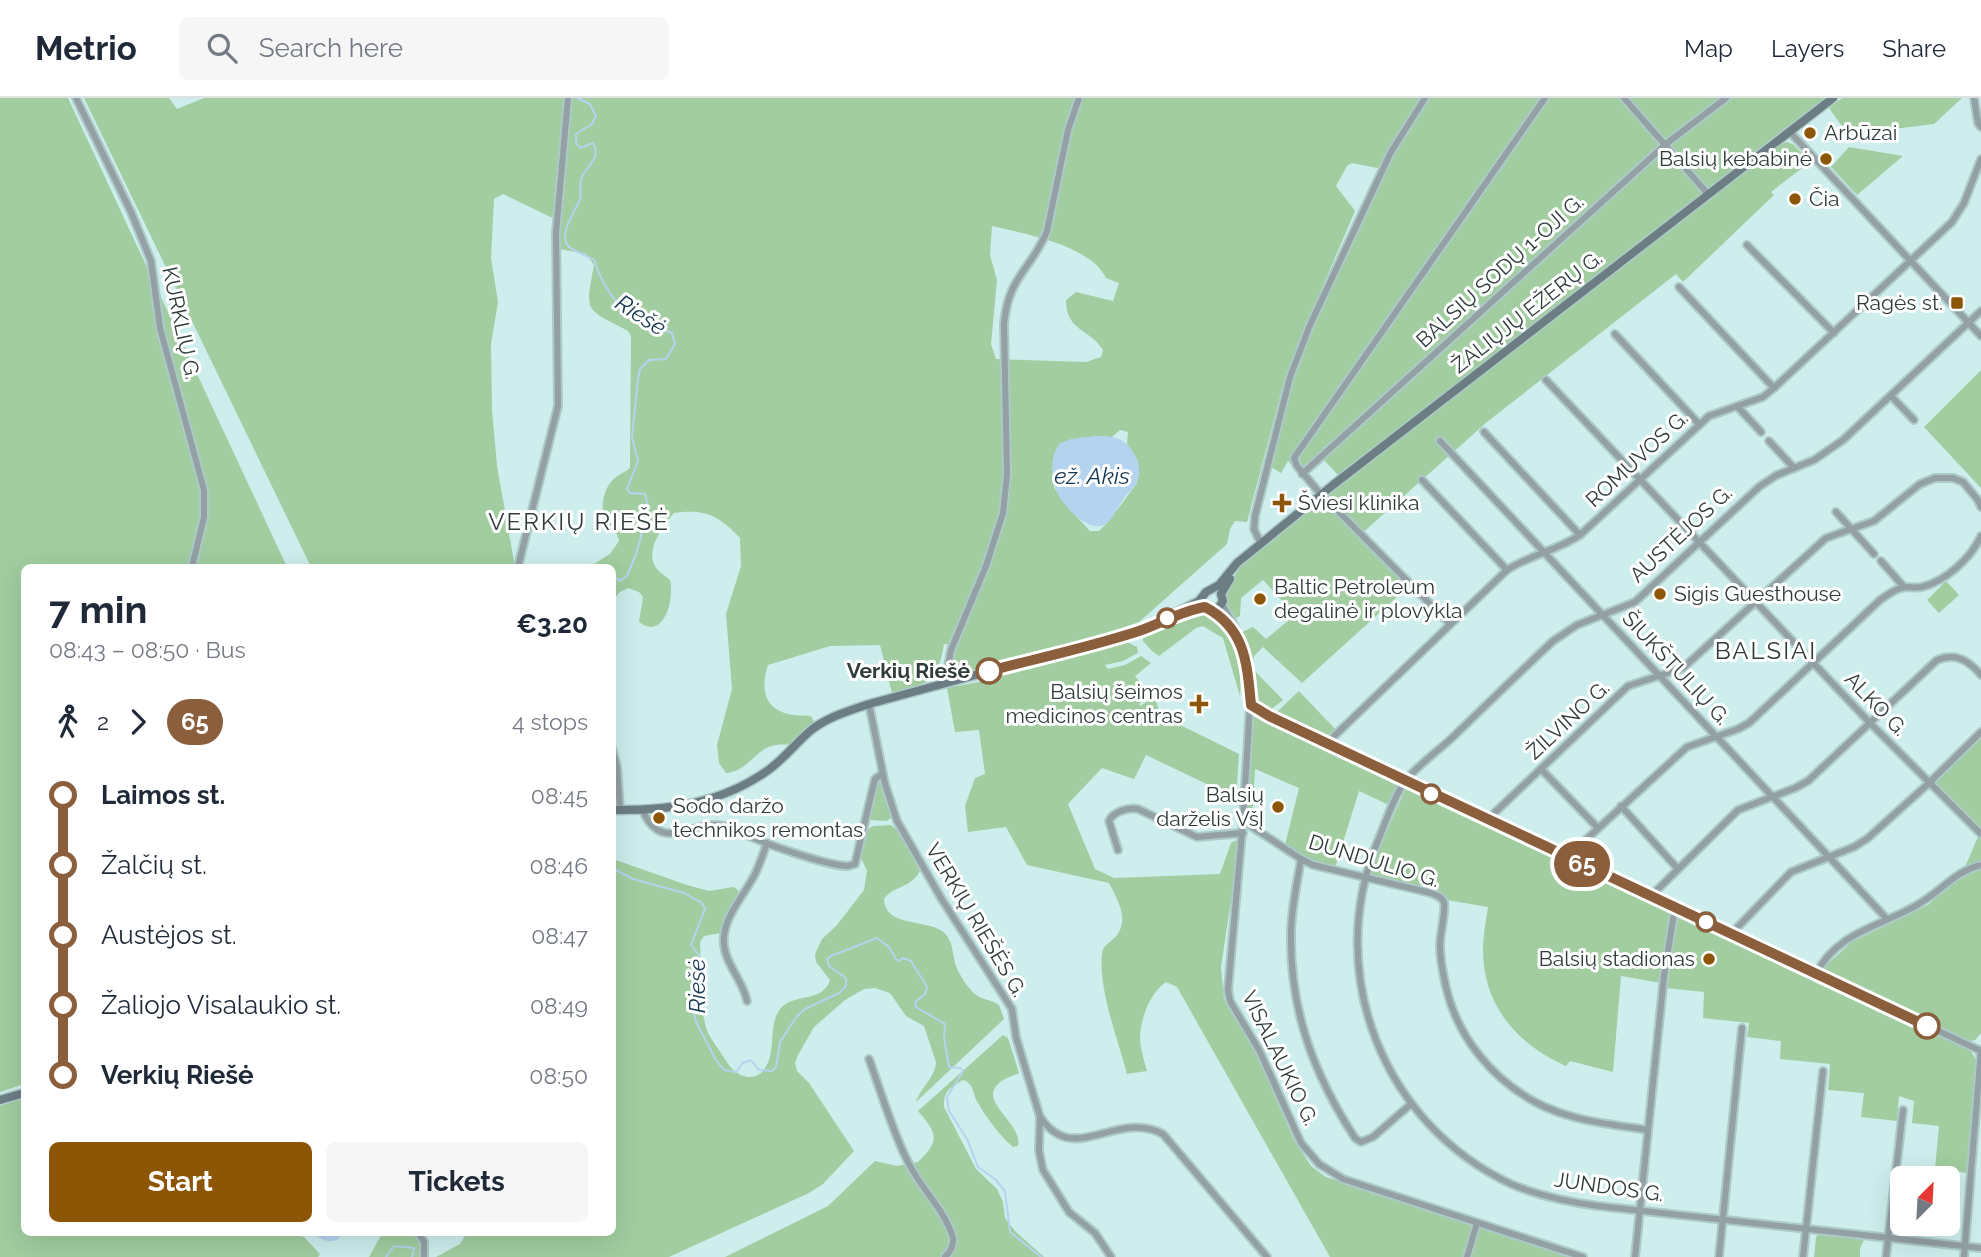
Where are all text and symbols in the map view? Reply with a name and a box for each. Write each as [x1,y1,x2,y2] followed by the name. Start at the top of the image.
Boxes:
[179,17,669,80] search box
[35,29,137,68] text: Metrio
[203,29,241,67] icon: search
[259,33,403,63] text: Search here
[1684,34,1733,63] text: Map
[1771,34,1844,63] text: Layers
[1882,34,1946,63] text: Share
[1824,120,1897,145] place label: Arbūzai
[1802,125,1818,141] marker: Arbūzai
[1659,146,1812,171] place label: Balsių kebabinė
[1818,151,1834,167] marker: Balsių kebabinė
[1809,186,1839,211] place label: Čia
[1411,189,1588,352] street label: BALSIŲ SODŲ 1-OJI G.
[1787,191,1803,207] marker: Čia
[1446,245,1607,378] street label: ŽALIŲJŲ EŽERŲ G.
[157,264,206,381] street label: KURKLIŲ G.
[611,288,672,341] water label: Riešė
[1856,290,1943,315] place label: Ragės st.
[1949,295,1965,311] marker: Ragės st.
[1580,405,1693,512] street label: ROMUVOS G.
[1054,462,1130,489] water label: ež. Akis
[1624,480,1737,587] street label: AUSTĖJOS G.
[1298,490,1419,515] place label: Šviesi klinika
[1272,493,1292,513] marker: Šviesi klinika
[488,506,670,536] district label: VERKIŲ RIEŠĖ
[1274,574,1462,623] place label: Baltic Petroleum degalinė ir plovykla
[1674,581,1841,606] place label: Sigis Guesthouse
[1652,586,1668,602] marker: Sigis Guesthouse
[49,587,147,632] text: 7 min
[1252,591,1268,607] marker: Baltic Petroleum degalinė ir plovykla
[1617,606,1735,730] street label: ŠIUKŠTULIŲ G.
[1157,608,1177,628] unlabelled marker
[516,609,588,639] text: €3.20
[49,636,246,663] text: 08:43 – 08:50 · Bus
[1715,636,1817,665] district label: BALSIAI
[847,658,970,683] place label: Verkių Riešė
[976,658,1002,684] marker: Verkių Riešė
[1840,666,1913,741] street label: ALKO G.
[1521,675,1614,764] street label: ŽILVINO G.
[1006,679,1183,728] place label: Balsių šeimos medicinos centras
[1189,694,1209,714] marker: Balsių šeimos medicinos centras
[49,703,87,741] icon: walk
[119,703,157,741] icon: forward
[181,707,209,736] text: 65
[97,708,109,735] text: 2
[512,708,588,735] text: 4 stops
[101,780,225,810] text: Laimos st.
[531,782,588,809] text: 08:45
[1156,782,1264,831] place label: Balsių darželis VšĮ
[1421,784,1441,804] unlabelled marker
[673,793,863,842] place label: Sodo daržo technikos remontas
[1270,799,1286,815] marker: Balsių darželis VšĮ
[651,810,667,826] marker: Sodo daržo technikos remontas
[1306,829,1443,892] street label: DUNDULIO G.
[921,838,1032,1001] street label: VERKIŲ RIEŠĖS G.
[1550,841,1614,887] line badge: 65
[1568,849,1596,878] text: 65
[101,850,207,880] text: Žalčių st.
[530,852,588,879] text: 08:46
[1696,912,1716,932] unlabelled marker
[101,920,237,950] text: Austėjos st.
[531,922,588,949] text: 08:47
[1539,946,1695,971] place label: Balsių stadionas
[1701,951,1717,967] marker: Balsių stadionas
[683,959,710,1013] water label: Riešė
[1237,986,1324,1129] street label: VISALAUKIO G.
[101,990,341,1020] text: Žaliojo Visalaukio st.
[530,992,588,1019] text: 08:49
[1914,1013,1940,1039] unlabelled marker
[101,1060,254,1090] text: Verkių Riešė
[529,1062,588,1089] text: 08:50
[49,1142,312,1222] button: Start
[326,1142,588,1222] button: Tickets
[1553,1166,1665,1207] street label: JUNDOS G.
[1890,1166,1960,1236] north arrow
[1890,1166,1960,1236] map controls

